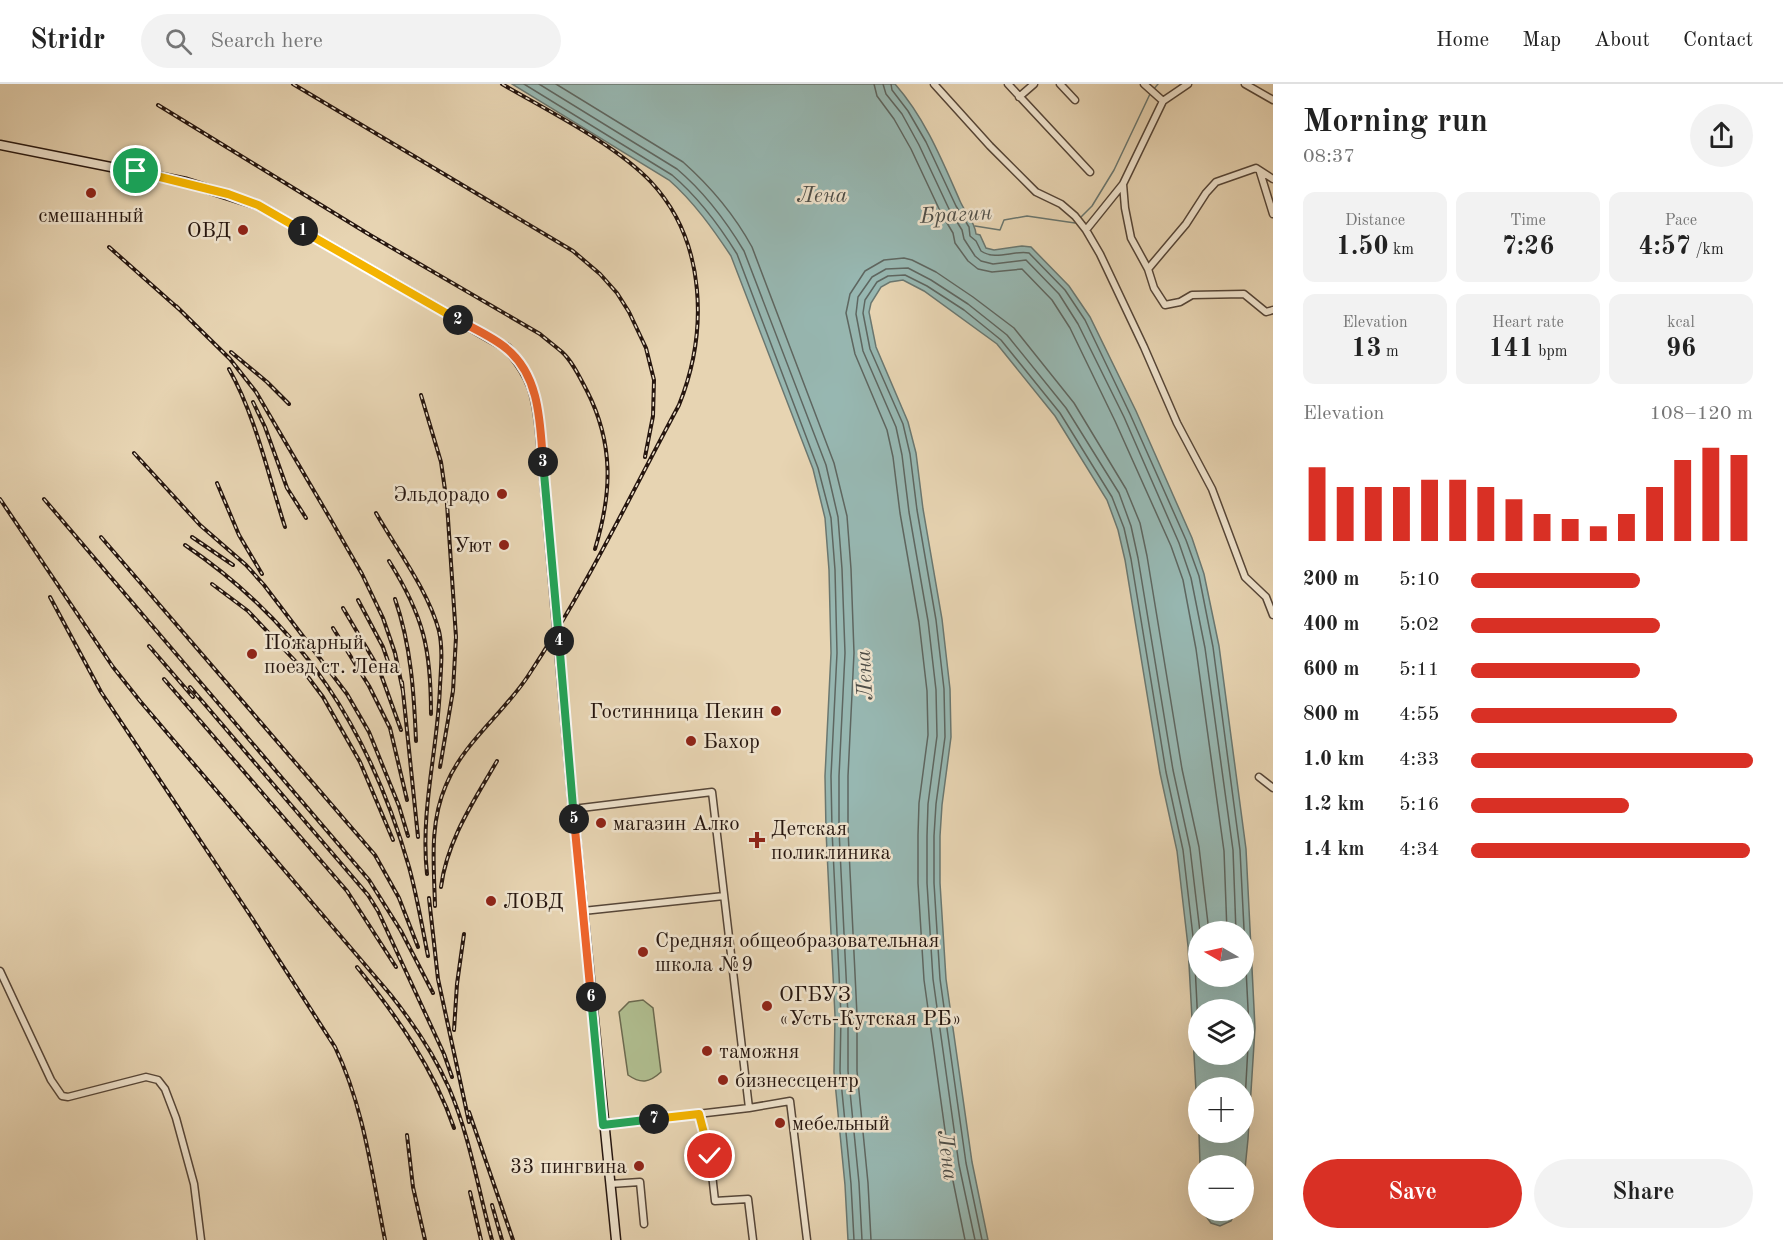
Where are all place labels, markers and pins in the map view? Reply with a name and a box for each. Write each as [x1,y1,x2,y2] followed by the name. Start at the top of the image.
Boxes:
[110,145,161,196] pin
[84,186,98,200] marker: смешанный
[38,206,144,227] place label: смешанный
[288,216,318,246] pin: 1
[187,221,231,242] place label: ОВД
[236,223,250,237] marker: ОВД
[443,305,473,335] pin: 2
[528,447,558,477] pin: 3
[394,485,490,506] place label: Эльдорадо
[495,487,509,501] marker: Эльдорадо
[454,536,492,557] place label: Уют
[497,538,511,552] marker: Уют
[544,626,574,656] pin: 4
[264,633,400,678] place label: Пожарный поезд ст. Лена
[245,647,259,661] marker: Пожарный поезд ст. Лена
[589,702,764,723] place label: Гостинница Пекин
[769,704,783,718] marker: Гостинница Пекин
[703,732,760,753] place label: Бахор
[684,734,698,748] marker: Бахор
[559,804,589,834] pin: 5
[613,814,740,835] place label: магазин Алко
[594,816,608,830] marker: магазин Алко
[771,819,891,864] place label: Детская поликлиника
[748,831,766,849] marker: Детская поликлиника
[503,892,564,913] place label: ЛОВД
[484,894,498,908] marker: ЛОВД
[655,931,939,976] place label: Средняя общеобразовательная школа №9
[636,945,650,959] marker: Средняя общеобразовательная школа №9
[576,982,606,1012] pin: 6
[779,985,962,1030] place label: ОГБУЗ «Усть-Кутская РБ»
[760,999,774,1013] marker: ОГБУЗ «Усть-Кутская РБ»
[719,1042,799,1063] place label: таможня
[700,1044,714,1058] marker: таможня
[735,1071,859,1092] place label: бизнессцентр
[716,1073,730,1087] marker: бизнессцентр
[639,1104,669,1134] pin: 7
[792,1114,890,1135] place label: мебельный
[773,1116,787,1130] marker: мебельный
[684,1130,735,1181] pin
[510,1157,627,1178] place label: 33 пингвина
[632,1159,646,1173] marker: 33 пингвина

